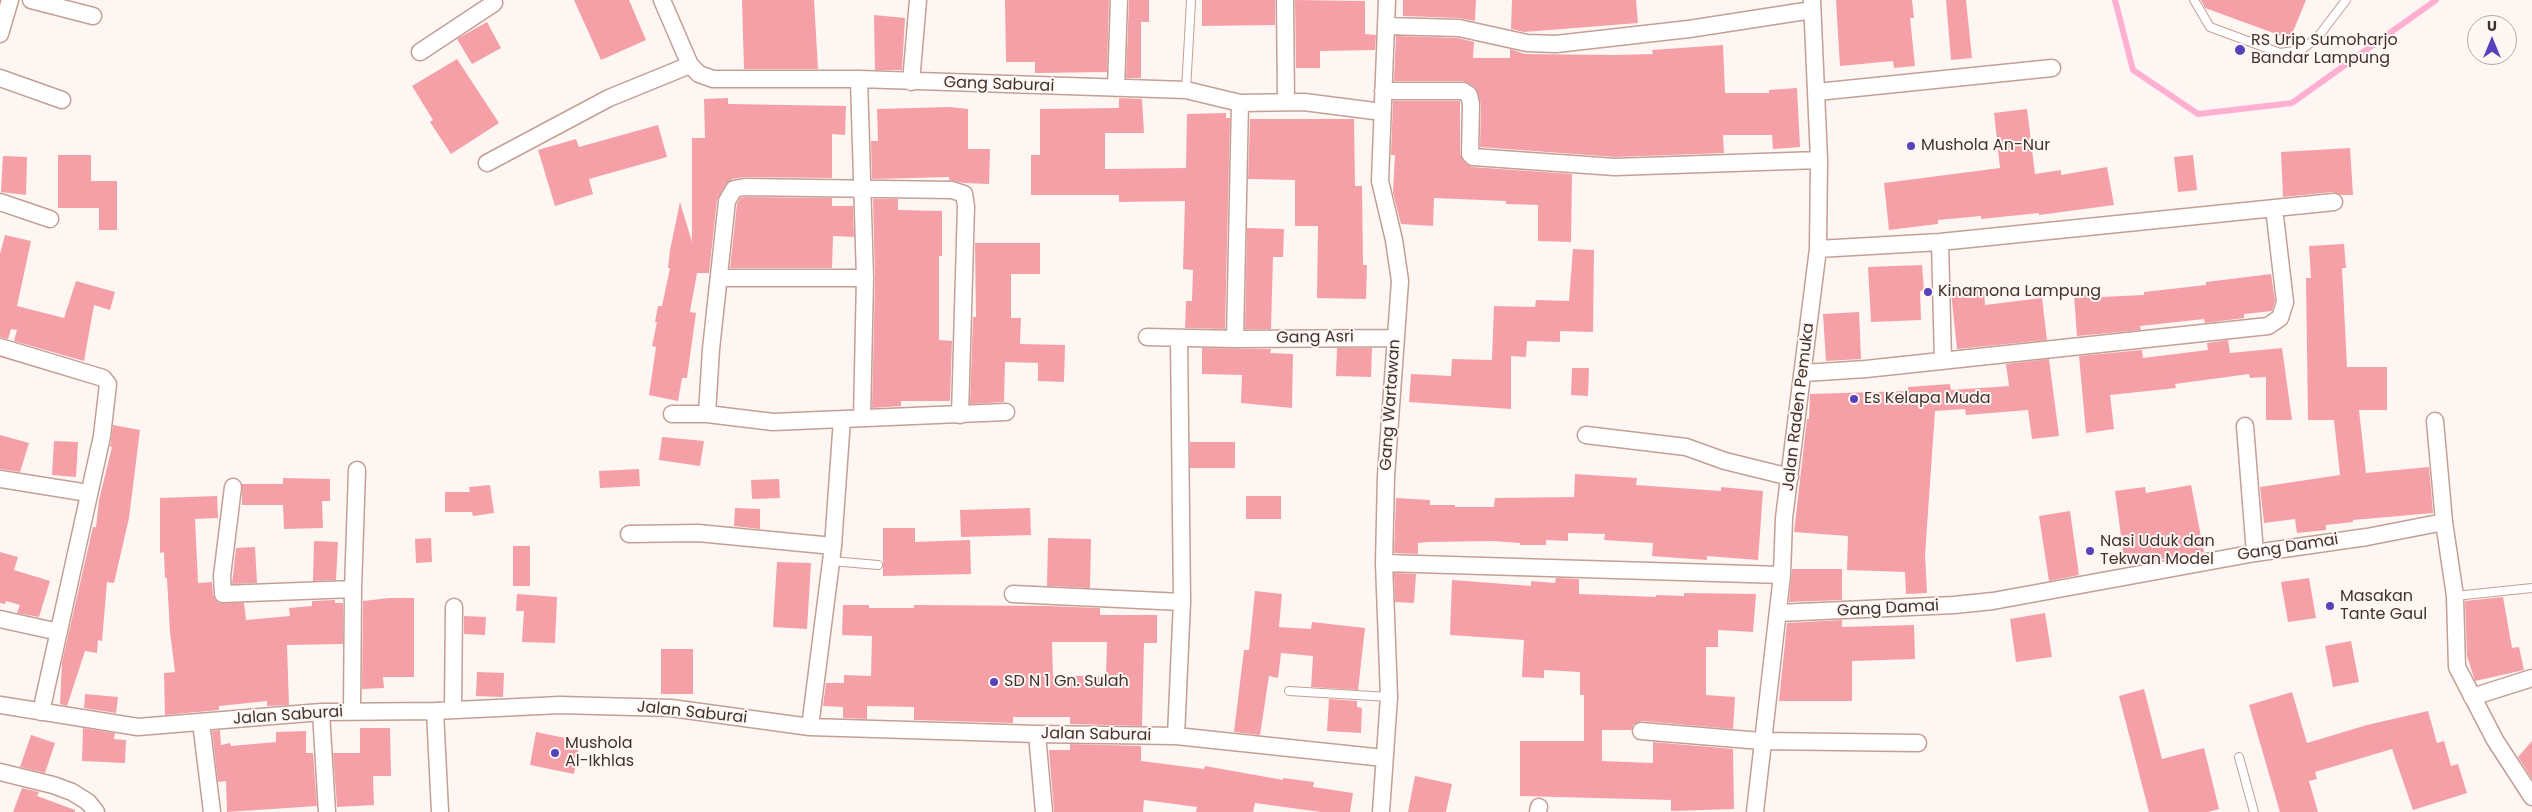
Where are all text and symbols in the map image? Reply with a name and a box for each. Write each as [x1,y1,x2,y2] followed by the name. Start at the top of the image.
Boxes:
[2467,15,2517,65] north arrow
[2487,16,2497,36] text: U
[2251,31,2398,69] place label: RS Urip Sumoharjo Bandar Lampung
[2233,43,2247,57] marker: RS Urip Sumoharjo Bandar Lampung
[943,73,1055,97] street label: Gang Saburai
[1921,136,2050,156] place label: Mushola An-Nur
[1905,140,1917,152] marker: Mushola An-Nur
[1938,282,2101,302] place label: Kinamona Lampung
[1922,286,1934,298] marker: Kinamona Lampung
[1779,322,1819,492] street label: Jalan Raden Pemuka
[1276,328,1354,348] street label: Gang Asri
[1377,339,1405,471] street label: Gang Wartawan
[1864,389,1991,409] place label: Es Kelapa Muda
[1848,393,1860,405] marker: Es Kelapa Muda
[2236,531,2340,565] street label: Gang Damai
[2100,532,2215,570] place label: Nasi Uduk dan Tekwan Model
[2084,545,2096,557] marker: Nasi Uduk dan Tekwan Model
[2340,587,2427,625] place label: Masakan Tante Gaul
[1837,597,1939,621] street label: Gang Damai
[2324,600,2336,612] marker: Masakan Tante Gaul
[1004,672,1129,692] place label: SD N 1 Gn. Sulah
[988,676,1000,688] marker: SD N 1 Gn. Sulah
[636,698,748,728] street label: Jalan Saburai
[232,703,344,729] street label: Jalan Saburai
[1041,724,1151,746] street label: Jalan Saburai
[565,734,634,772] place label: Mushola Al-Ikhlas
[549,747,561,759] marker: Mushola Al-Ikhlas

